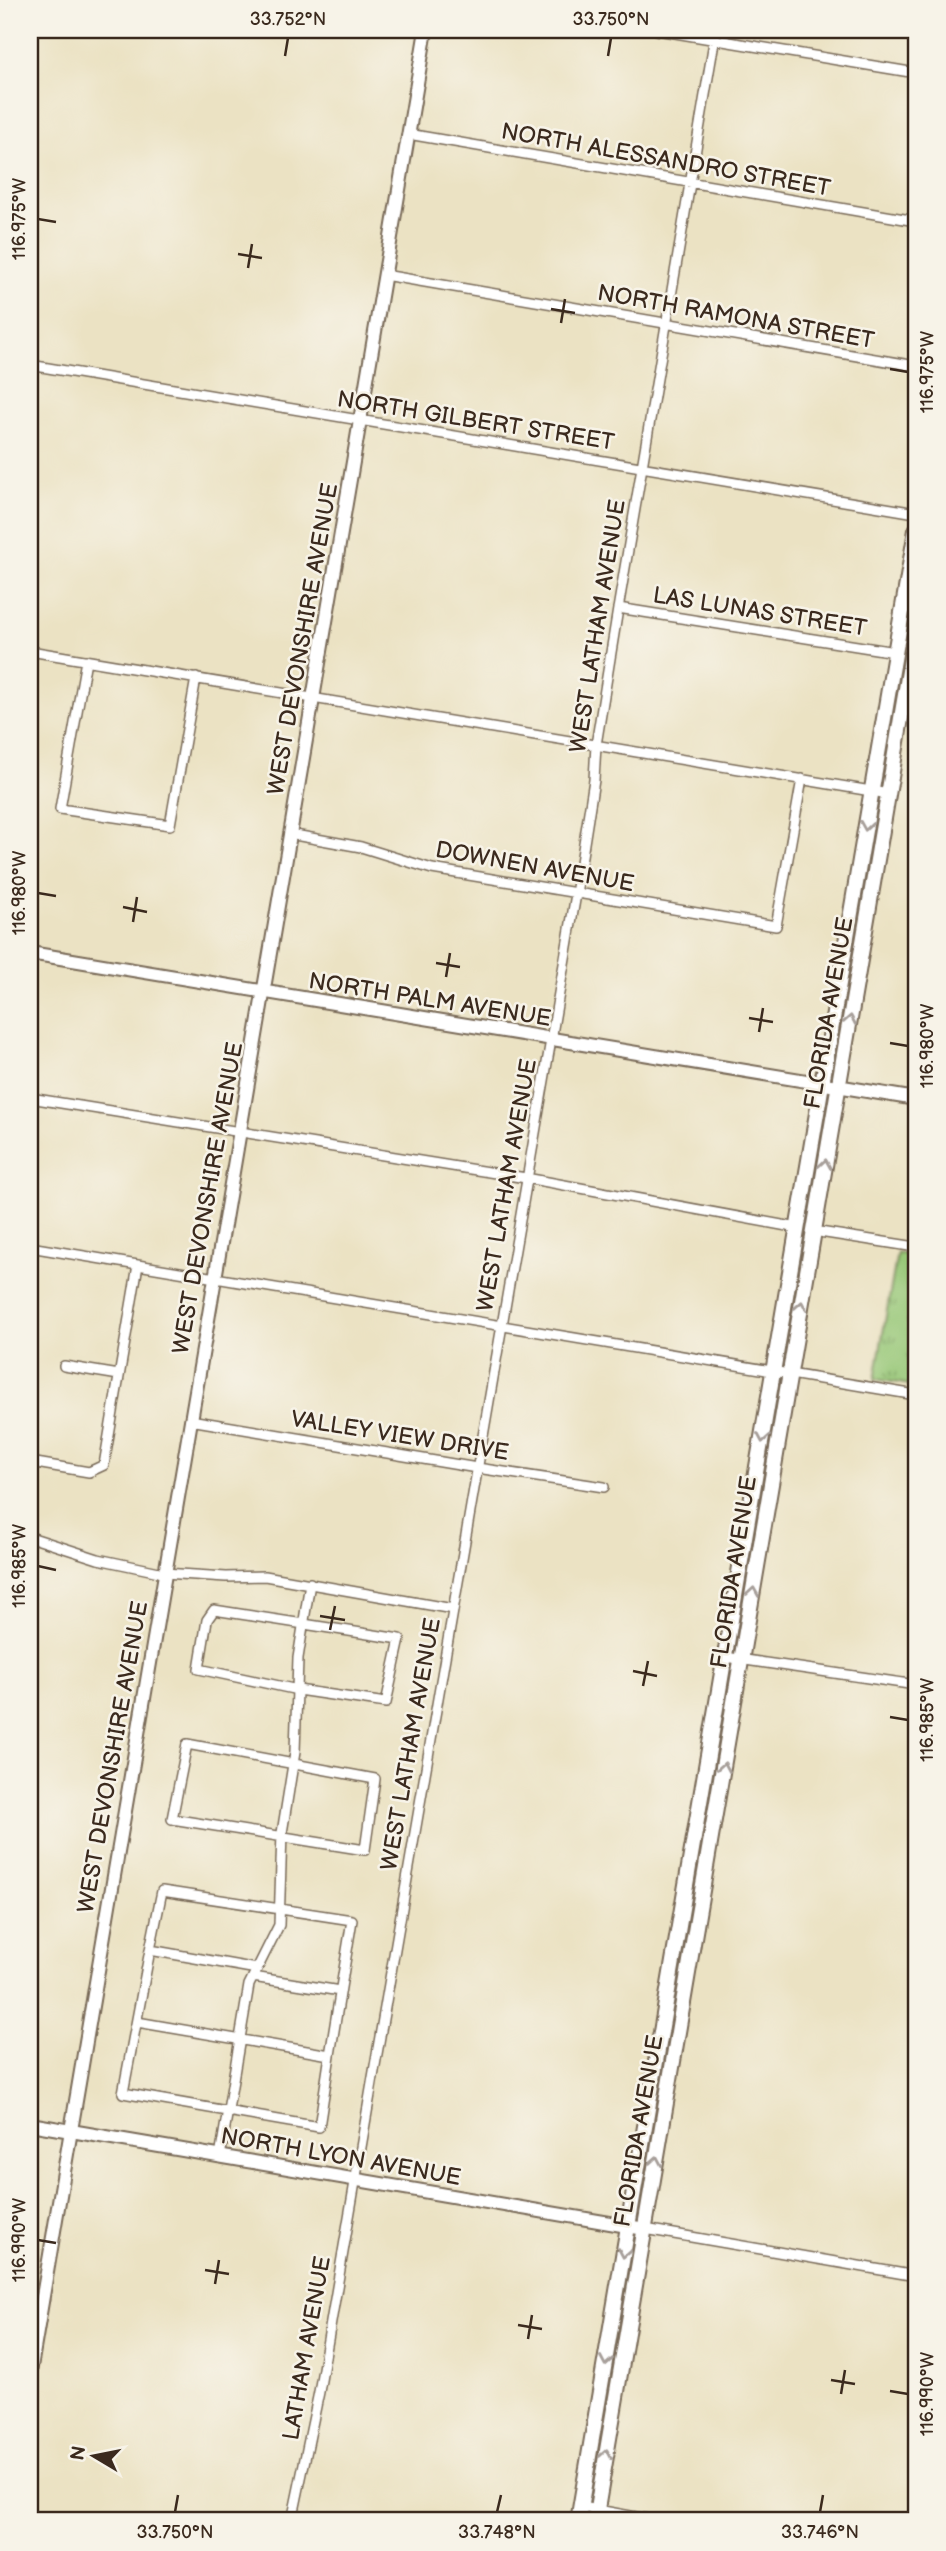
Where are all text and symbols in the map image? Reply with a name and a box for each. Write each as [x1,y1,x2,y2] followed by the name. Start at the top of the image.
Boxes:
[250,9,326,30] text: 33.752°N
[572,9,650,30] text: 33.750°N
[499,117,833,203] street label: NORTH ALESSANDRO STREET
[9,177,30,260] text: 116.975°W
[595,279,877,355] street label: NORTH RAMONA STREET
[917,330,938,413] text: 116.975°W
[335,385,617,457] street label: NORTH GILBERT STREET
[262,481,344,797] street label: WEST DEVONSHIRE AVENUE
[564,498,632,755] street label: WEST LATHAM AVENUE
[651,581,869,643] street label: LAS LUNAS STREET
[859,820,874,832] one-way arrow
[433,836,636,898] street label: DOWNEN AVENUE
[9,850,30,935] text: 116.980°W
[798,915,860,1111] street label: FLORIDA AVENUE
[307,967,553,1033] street label: NORTH PALM AVENUE
[917,1003,938,1088] text: 116.980°W
[842,1014,857,1026] one-way arrow
[167,1040,249,1356] street label: WEST DEVONSHIRE AVENUE
[471,1057,543,1314] street label: WEST LATHAM AVENUE
[817,1158,832,1170] one-way arrow
[793,1301,808,1312] one-way arrow
[289,1405,511,1467] street label: VALLEY VIEW DRIVE
[756,1432,771,1444] one-way arrow
[705,1474,763,1670] street label: FLORIDA AVENUE
[9,1523,30,1608] text: 116.985°W
[745,1586,760,1598] one-way arrow
[72,1599,154,1915] street label: WEST DEVONSHIRE AVENUE
[375,1616,447,1873] street label: WEST LATHAM AVENUE
[917,1677,938,1762] text: 116.985°W
[716,1761,731,1772] one-way arrow
[608,2033,670,2229] street label: FLORIDA AVENUE
[219,2122,463,2192] street label: NORTH LYON AVENUE
[648,2155,663,2167] one-way arrow
[9,2197,30,2282] text: 116.990°W
[617,2247,632,2259] one-way arrow
[277,2254,337,2442] street label: LATHAM AVENUE
[917,2351,938,2436] text: 116.990°W
[599,2355,614,2367] one-way arrow
[60,2422,130,2492] north arrow
[66,2444,91,2462] text: N
[598,2448,613,2460] one-way arrow
[136,2522,214,2543] text: 33.750°N
[458,2522,536,2543] text: 33.748°N
[781,2522,859,2543] text: 33.746°N

